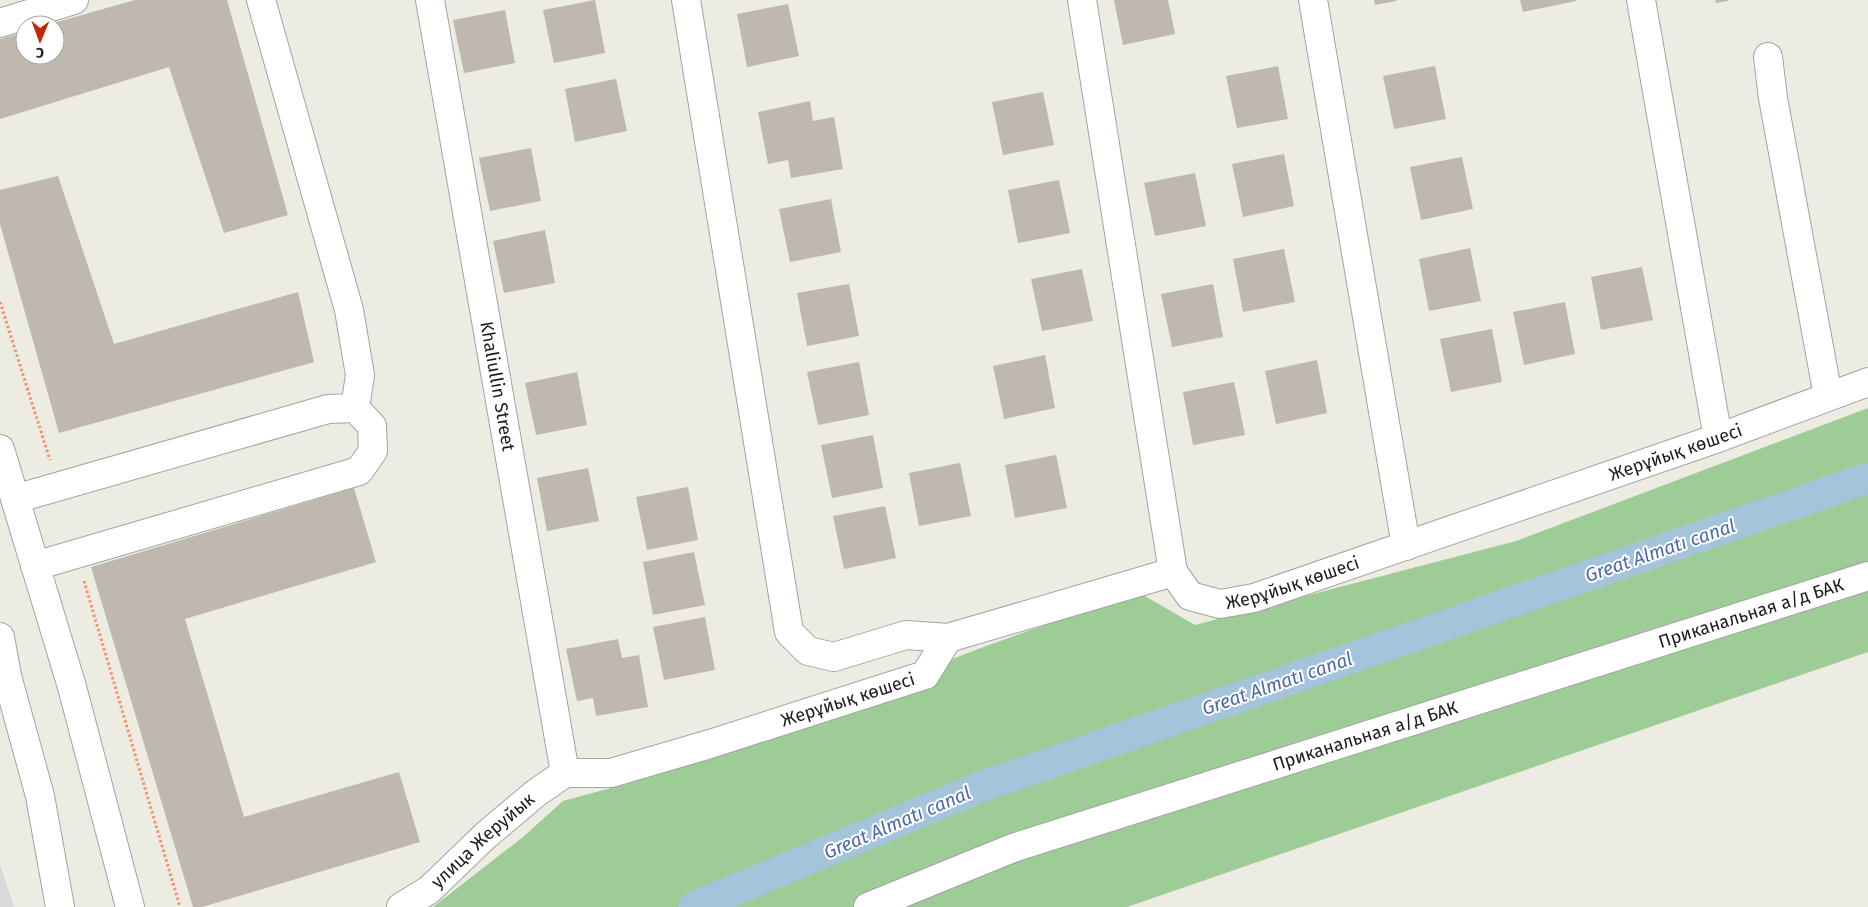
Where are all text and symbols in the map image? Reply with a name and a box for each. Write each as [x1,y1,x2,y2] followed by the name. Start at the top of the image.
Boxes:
[15,15,65,65] north arrow
[36,44,44,61] text: С
[475,320,520,453] street label: Khaliullin Street
[1606,419,1745,486] street label: Жерұйық көшесі
[1582,514,1738,587] water label: Great Almatı canal
[1224,551,1362,614] street label: Жерұйық көшесі
[1656,573,1847,653] street label: Приканальная а/д БАК
[1199,647,1355,720] water label: Great Almatı canal
[778,668,918,732] street label: Жерұйық көшесі
[1270,696,1461,776] street label: Приканальная а/д БАК
[820,781,974,864] water label: Great Almatı canal
[427,788,540,893] street label: улица Жеруйык

